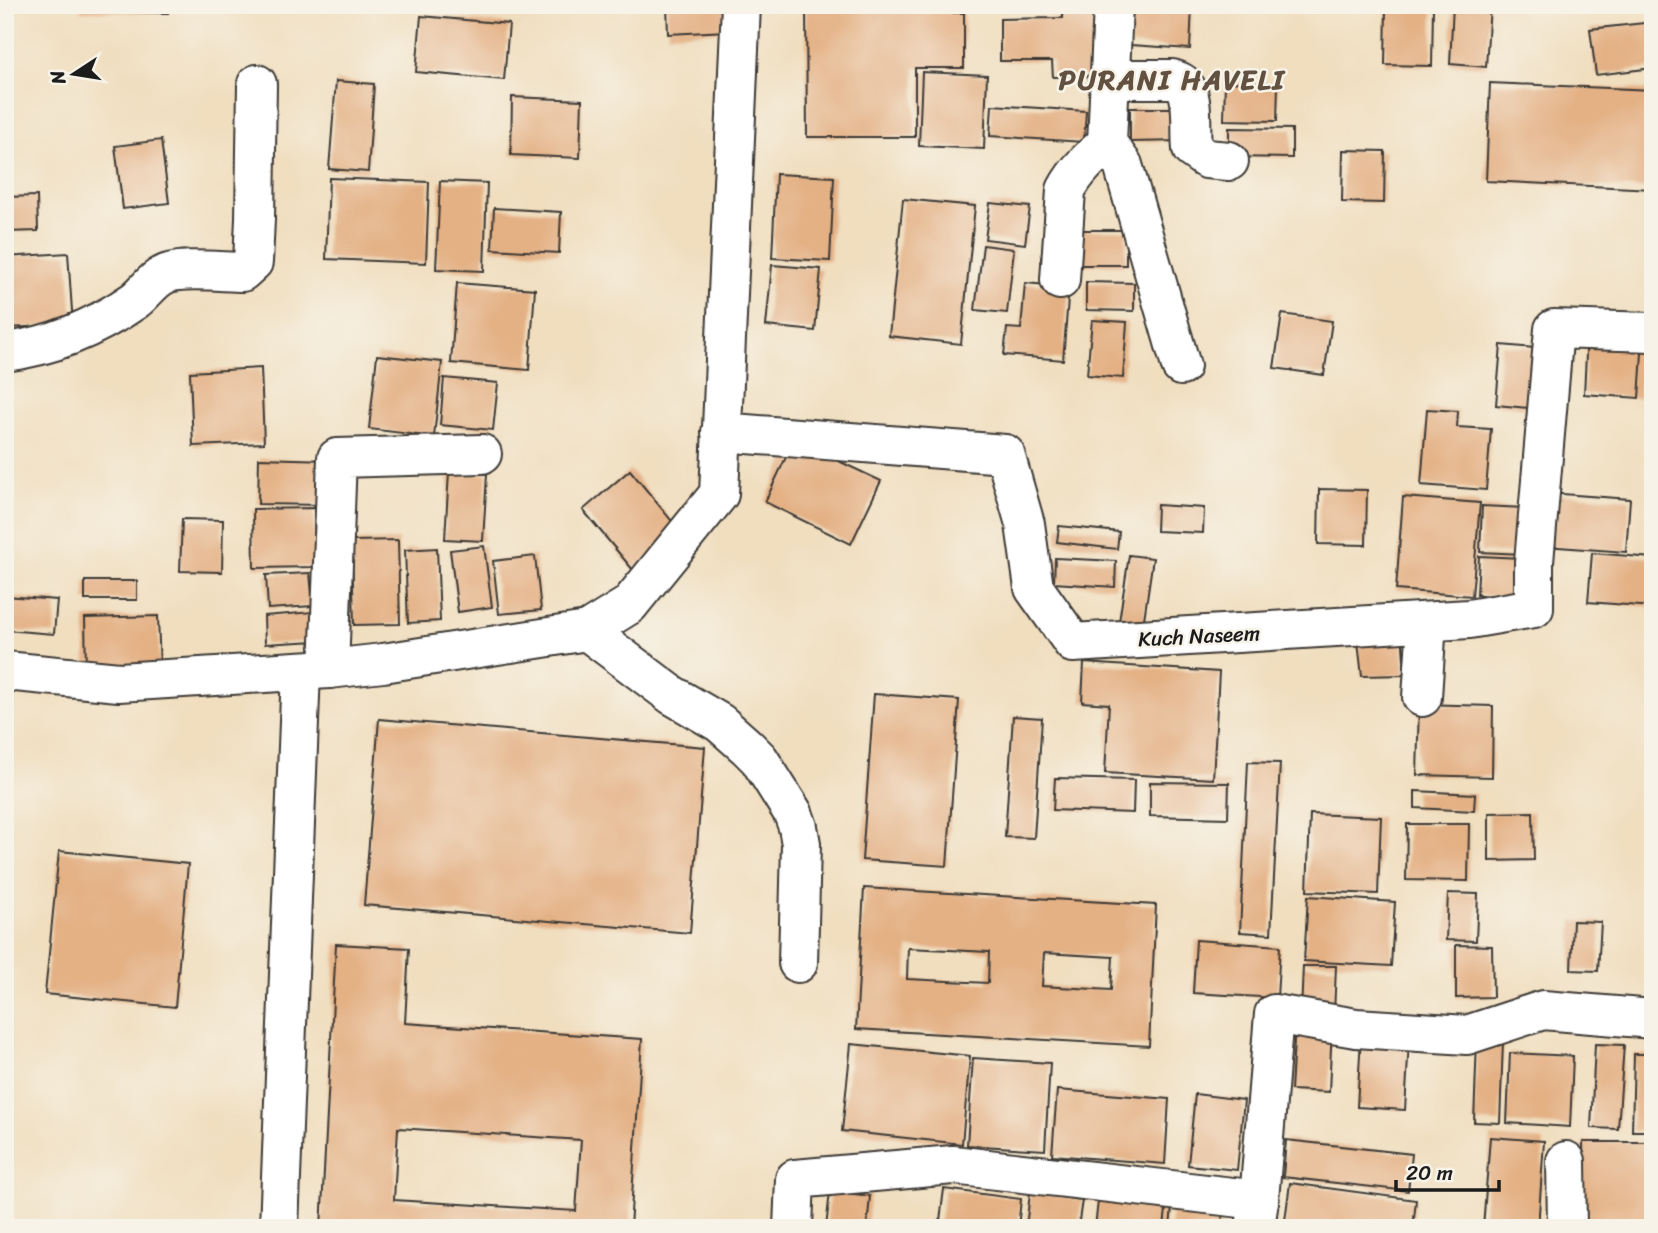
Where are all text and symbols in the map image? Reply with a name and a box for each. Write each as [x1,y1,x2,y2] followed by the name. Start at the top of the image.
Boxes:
[38,38,108,108] north arrow
[1058,55,1286,104] district label: PURANI HAVELI
[40,67,76,88] text: N
[1137,614,1261,658] street label: Kuch Naseem
[1396,1149,1499,1193] scale bar
[1406,1154,1453,1192] text: 20 m

